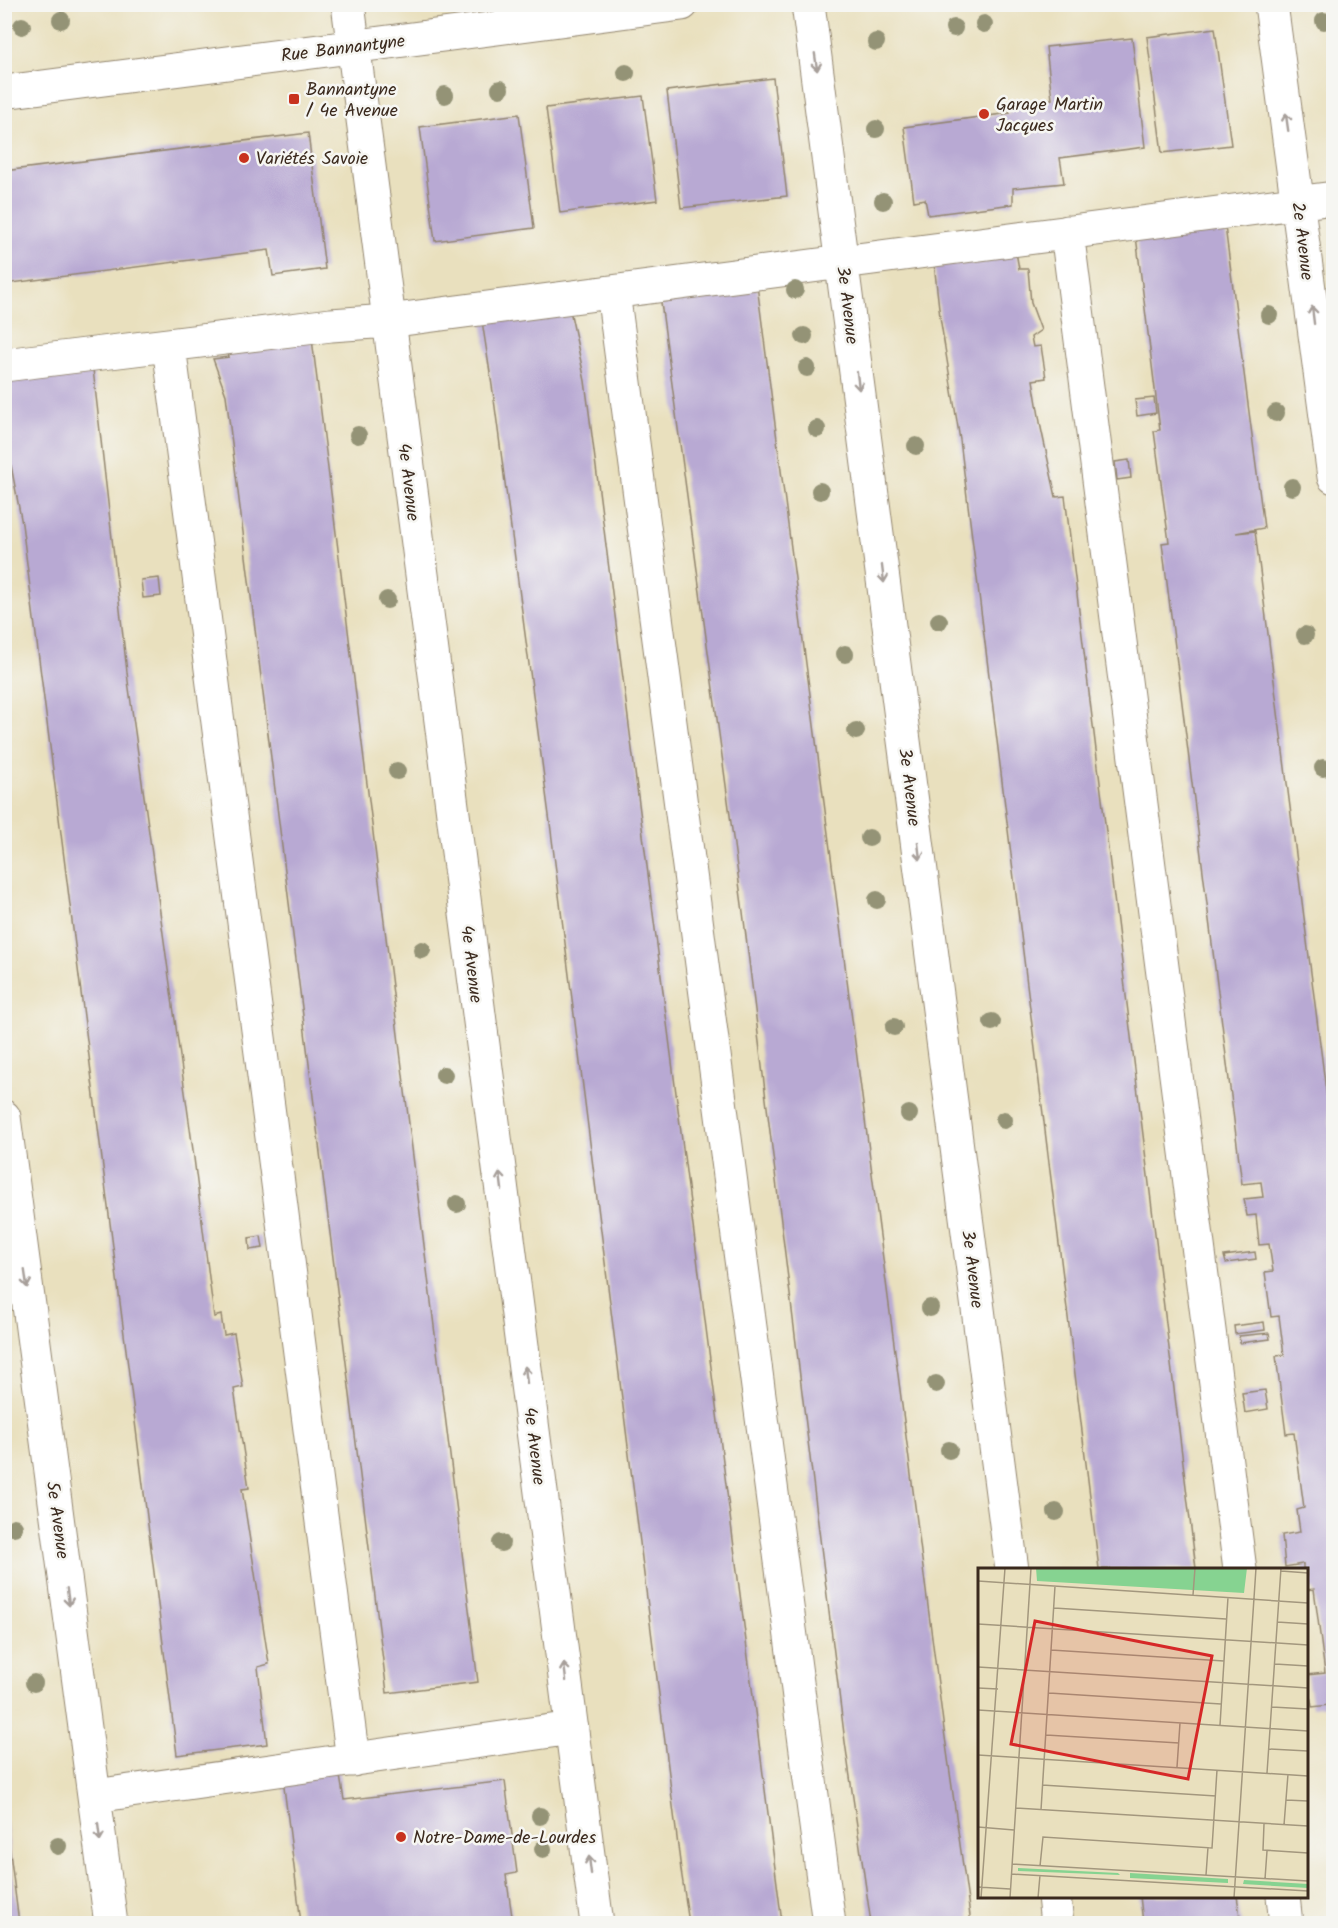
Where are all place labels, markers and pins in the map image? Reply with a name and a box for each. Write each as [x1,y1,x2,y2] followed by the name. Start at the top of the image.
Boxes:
[306,76,398,126] place label: Bannantyne / 4e Avenue
[996,91,1103,141] place label: Garage Martin Jacques
[287,92,301,106] marker: Bannantyne / 4e Avenue
[977,107,991,121] marker: Garage Martin Jacques
[256,145,368,174] place label: Variétés Savoie
[237,151,251,165] marker: Variétés Savoie
[413,1824,596,1853] place label: Notre-Dame-de-Lourdes
[394,1830,408,1844] marker: Notre-Dame-de-Lourdes

